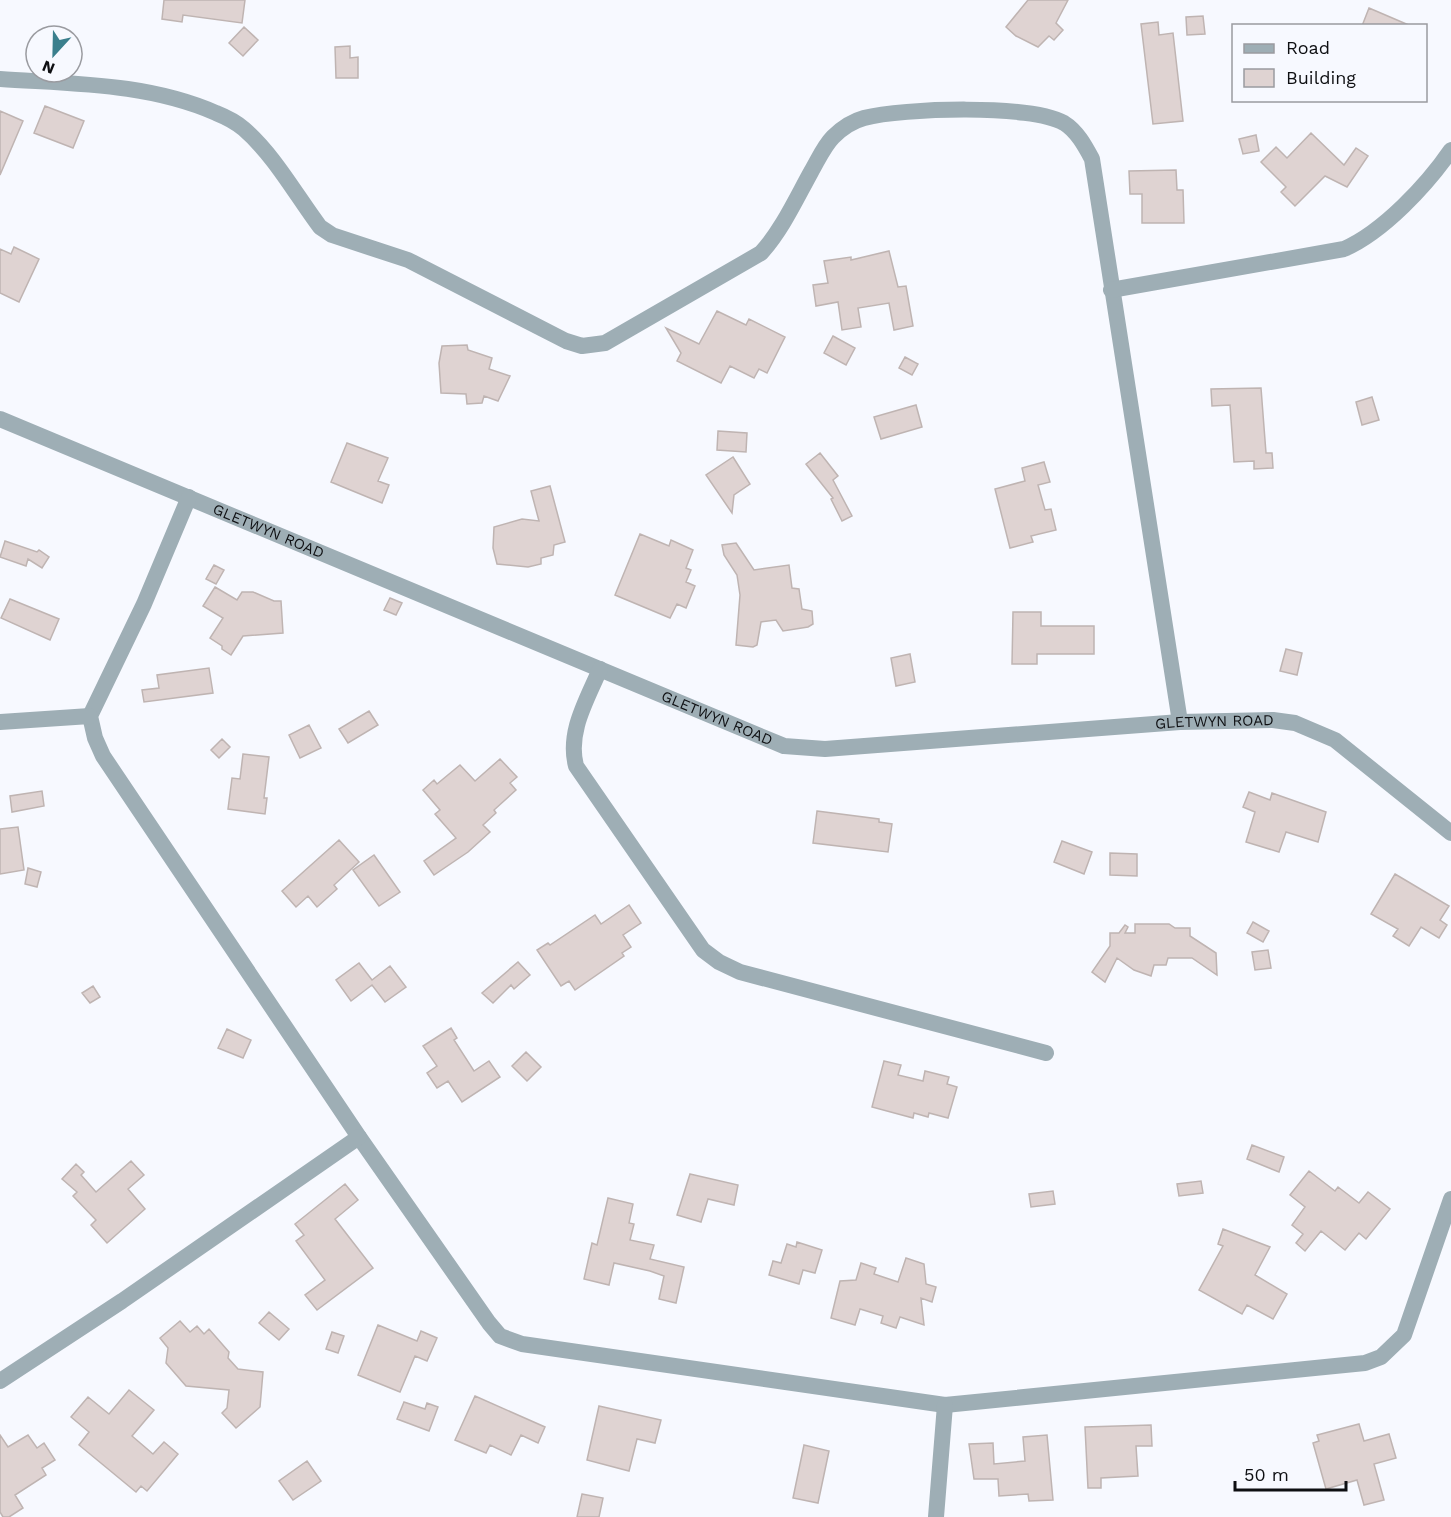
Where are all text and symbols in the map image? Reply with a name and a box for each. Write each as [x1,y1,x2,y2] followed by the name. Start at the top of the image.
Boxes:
[24,24,84,84] north arrow
[1232,24,1427,102] legend
[1286,37,1330,58] text: Road
[40,56,58,78] text: N
[1286,67,1356,88] text: Building
[210,500,327,562] street label: GLETWYN ROAD
[659,687,775,749] street label: GLETWYN ROAD
[1154,711,1274,733] street label: GLETWYN ROAD
[1235,1454,1346,1492] scale bar
[1244,1464,1289,1485] text: 50 m

